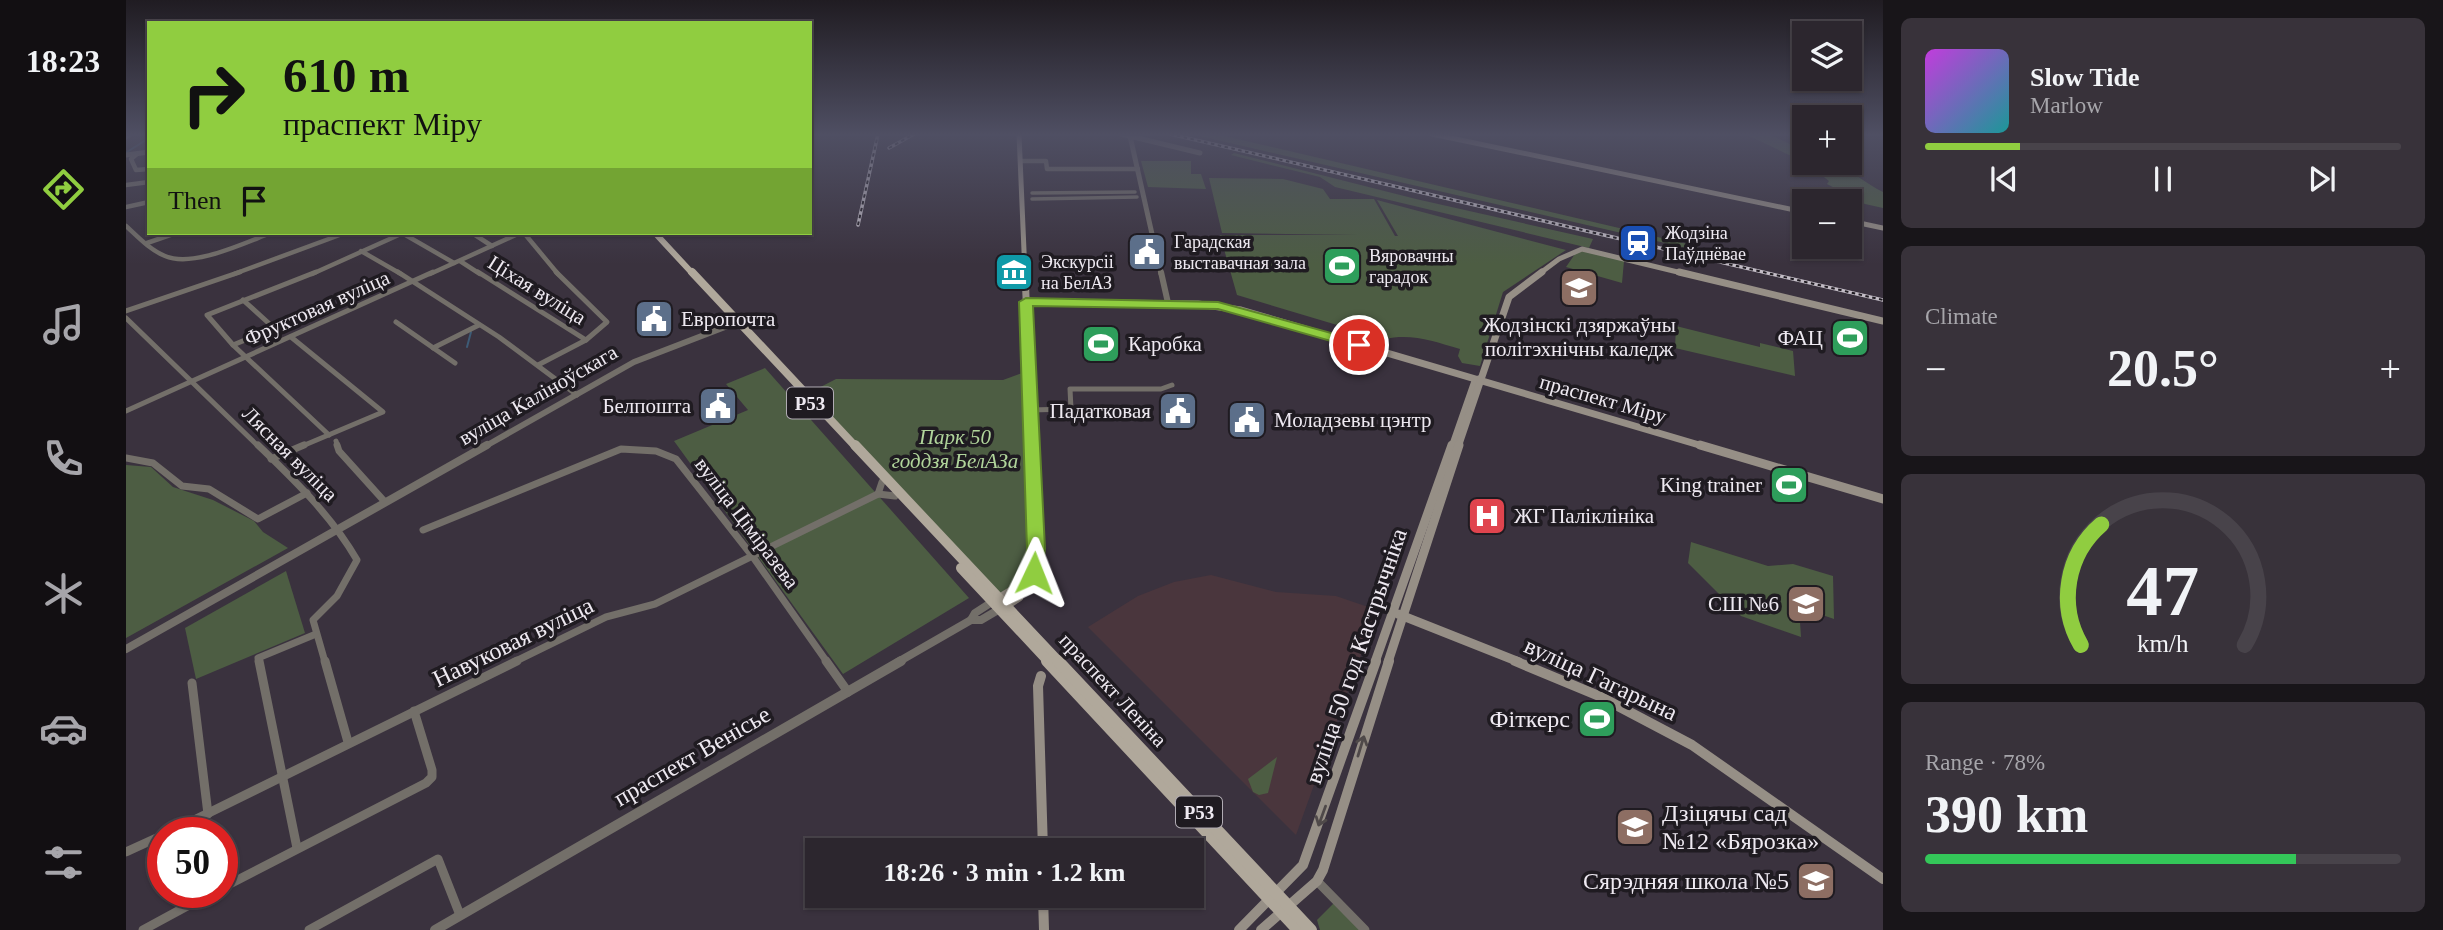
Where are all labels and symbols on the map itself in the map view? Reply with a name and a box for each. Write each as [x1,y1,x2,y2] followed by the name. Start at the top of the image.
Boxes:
[1617,222,1659,264] station icon: Жодзіна Паўднёвае
[1665,223,1746,264] place label: Жодзіна Паўднёвае
[1126,231,1168,273] public building icon: Гарадская выставачная зала
[1174,232,1306,273] place label: Гарадская выставачная зала
[1321,245,1363,287] sports icon: Вяровачны гарадок
[1369,246,1454,287] place label: Вяровачны гарадок
[484,250,591,330] street label: Ціхая вуліца
[993,251,1035,293] museum icon: Экскурсіі на БелАЗ
[1041,252,1114,293] place label: Экскурсіі на БелАЗ
[241,265,394,351] street label: Фруктовая вуліца
[1558,267,1600,309] school or university icon: Жодзінскі дзяржаўны політэхнічны каледж
[633,298,675,340] public building icon: Европочта
[681,307,776,331] place label: Европочта
[1482,313,1676,361] place label: Жодзінскі дзяржаўны політэхнічны каледж
[1329,315,1389,375] pin
[1829,317,1871,359] sports icon: ФАЦ
[1080,323,1122,365] sports icon: Каробка
[1777,326,1823,350] place label: ФАЦ
[1128,332,1203,356] place label: Каробка
[454,339,622,450] street label: вуліца Каліноўскага
[1537,369,1670,429] street label: праспект Міру
[697,385,739,427] public building icon: Белпошта
[787,388,833,418] road number: Р53
[1157,390,1199,432] public building icon: Падатковая
[602,394,692,418] place label: Белпошта
[1050,399,1151,423] place label: Падатковая
[1226,399,1268,441] public building icon: Моладзевы цэнтр
[238,402,343,507] street label: Лясная вуліца
[1274,408,1431,432] place label: Моладзевы цэнтр
[892,425,1018,473] park label: Парк 50 годдзя БелАЗа
[690,453,804,594] street label: вуліца Ціміразева
[1768,464,1810,506] sports icon: King trainer
[1660,473,1762,497] place label: King trainer
[1466,495,1508,537] hospital icon: ЖГ Паліклініка
[1514,504,1655,528] place label: ЖГ Паліклініка
[1300,525,1412,787] street label: вуліца 50 год Кастрычніка
[997,536,1071,610] position arrow
[1785,583,1827,625] school or university icon: СШ №6
[429,592,598,692] street label: Навуковая вуліца
[1708,592,1779,616] place label: СШ №6
[1054,628,1172,752] street label: праспект Леніна
[1520,632,1682,726] street label: вуліца Гагарына
[1576,698,1618,740] sports icon: Фіткерс
[609,701,775,811] street label: праспект Венісье
[1490,706,1570,732] place label: Фіткерс
[1355,736,1368,758] one-way arrow
[1176,796,1222,828] road number: Р53
[1662,800,1819,854] place label: Дзіцячы сад №12 «Бярозка»
[1315,804,1327,826] one-way arrow
[1614,806,1656,848] school or university icon: Дзіцячы сад №12 «Бярозка»
[147,817,238,908] speed limit sign: 50
[1795,860,1837,902] school or university icon: Сярэдняя школа №5
[1583,868,1789,894] place label: Сярэдняя школа №5

